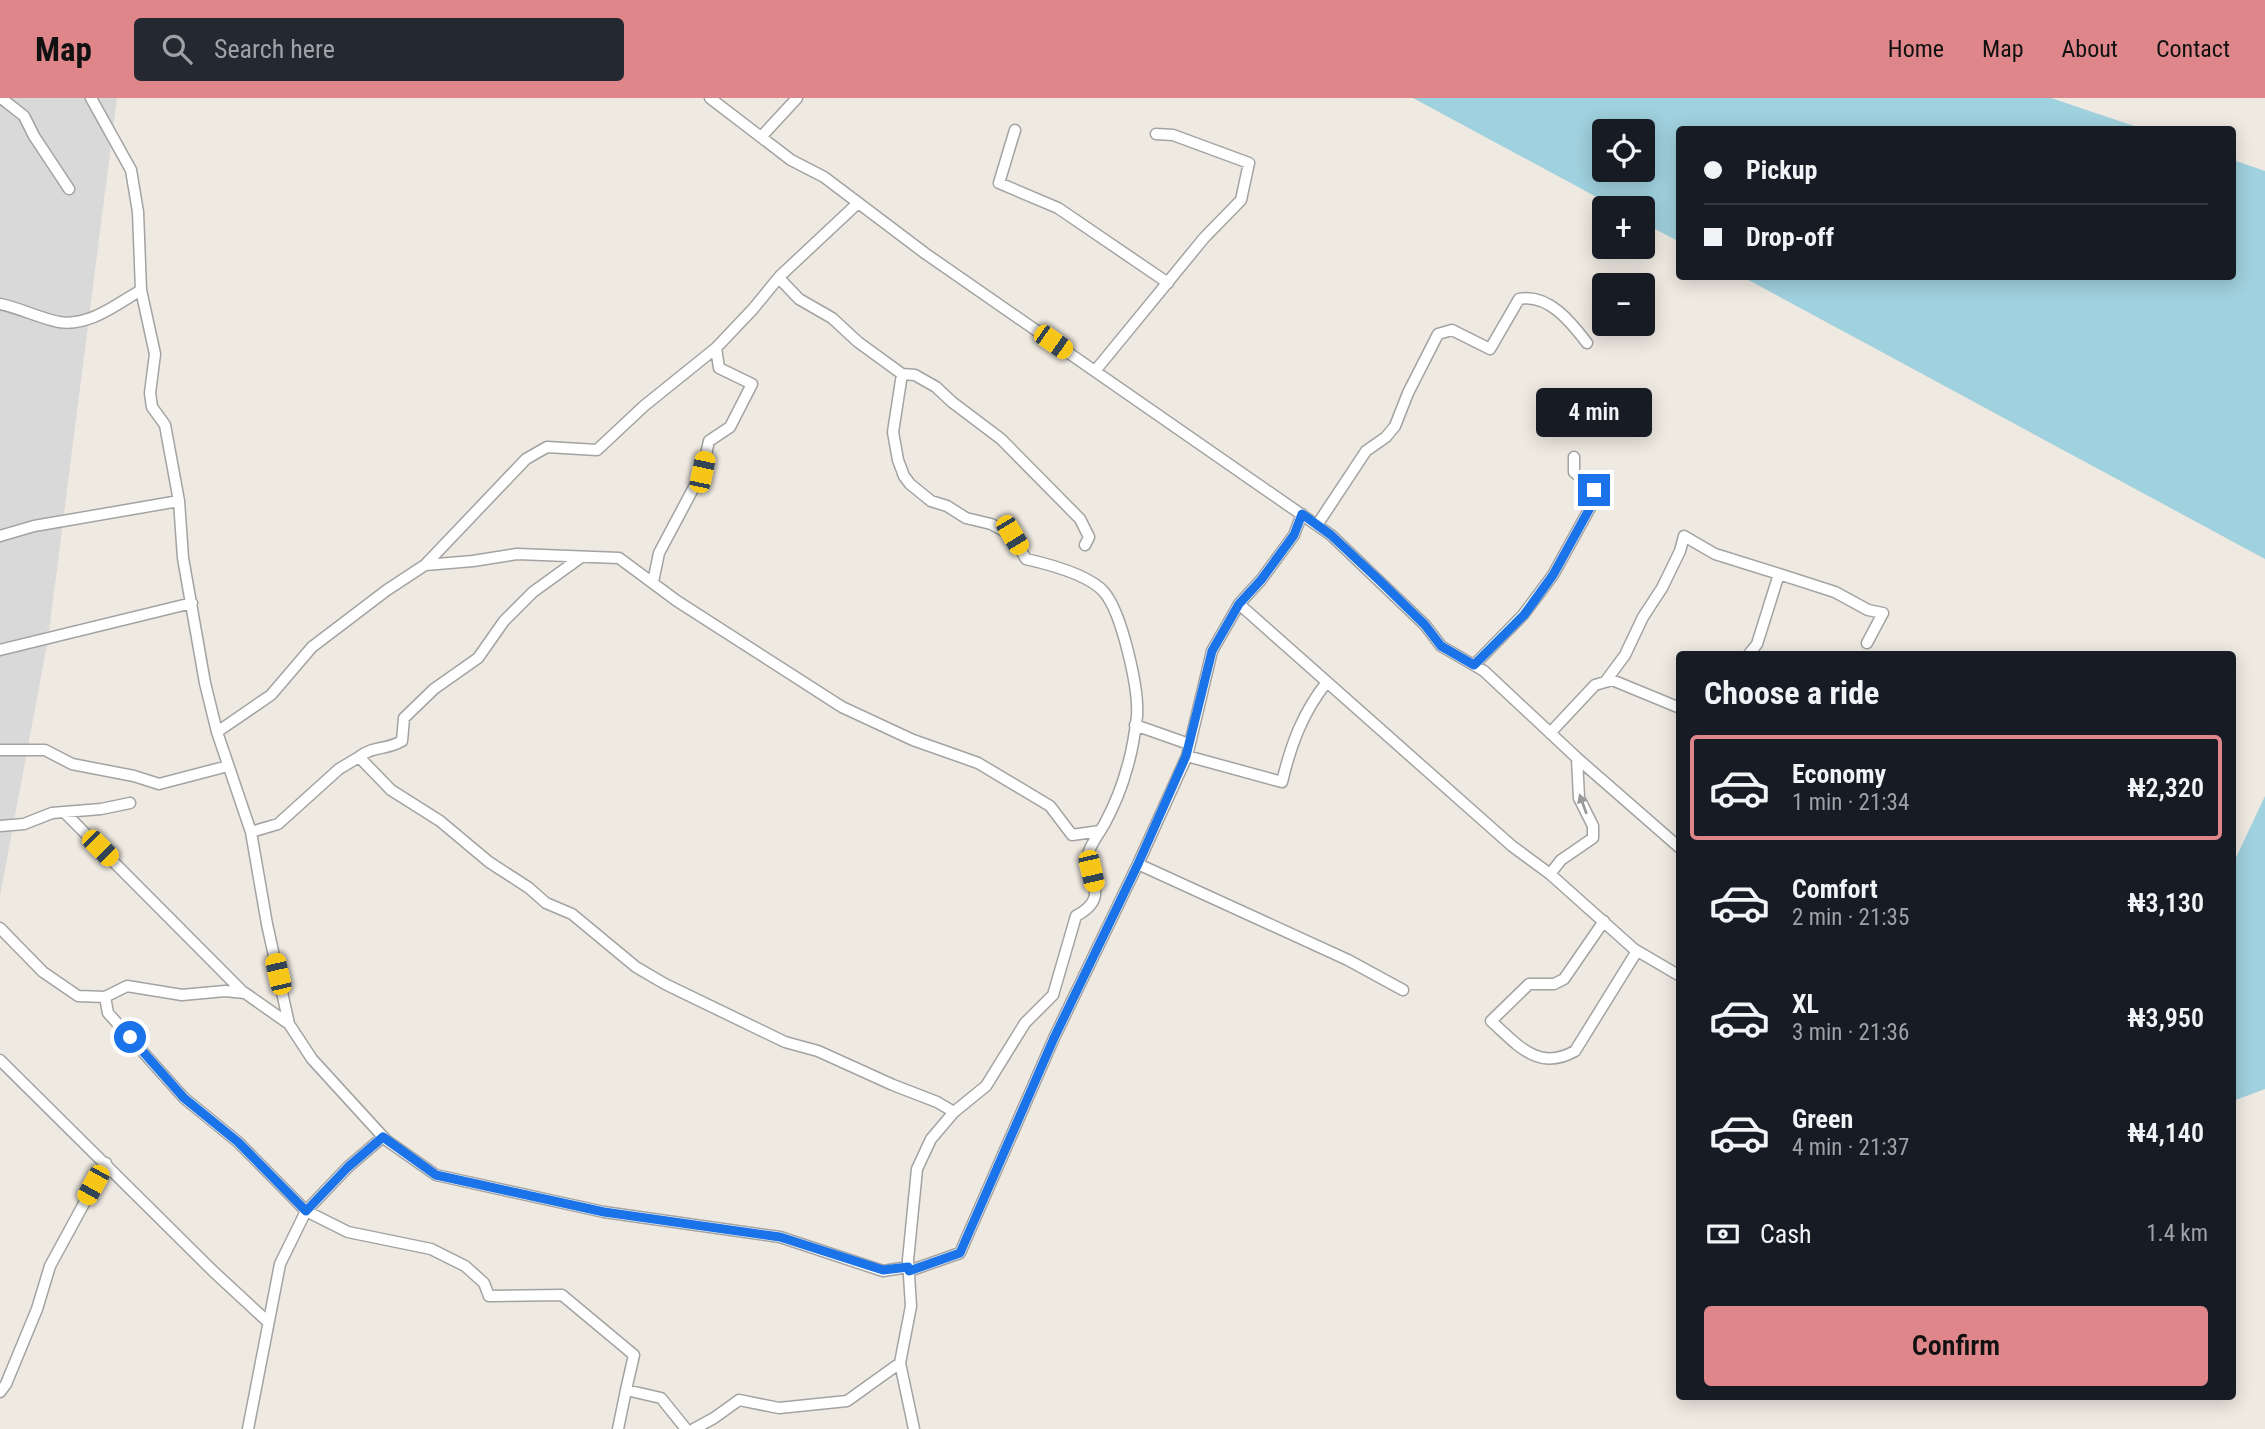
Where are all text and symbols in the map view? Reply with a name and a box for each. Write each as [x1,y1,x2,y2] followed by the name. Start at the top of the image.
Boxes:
[134,18,624,81] search box
[35,30,92,69] text: Map
[158,30,196,68] icon: search
[214,34,335,64] text: Search here
[1888,35,1944,63] text: Home
[1982,35,2024,63] text: Map
[2062,35,2118,63] text: About
[2156,35,2230,63] text: Contact
[1592,119,1655,336] map controls
[1592,119,1655,182] button: locate
[1746,155,1817,185] text: Pickup
[1592,196,1655,259] button: +
[1746,222,1834,252] text: Drop-off
[1592,273,1655,336] button: −
[1030,321,1077,363] car
[1536,388,1652,438] callout: 4 min
[1569,399,1619,426] text: 4 min
[688,449,717,495] car
[1578,474,1610,506] route end
[993,512,1032,558] car
[1704,674,1879,712] text: Choose a ride
[1708,756,1771,819] icon: car
[1792,759,1886,789] text: Economy
[2127,773,2204,803] text: ₦2,320
[1792,789,1909,816] text: 1 min · 21:34
[1577,793,1588,814] one-way arrow
[78,826,123,870] car
[1077,848,1106,894] car
[1708,871,1771,934] icon: car
[1792,874,1878,904] text: Comfort
[2127,888,2204,918] text: ₦3,130
[1792,904,1909,931] text: 2 min · 21:35
[264,951,293,997] car
[1708,986,1771,1049] icon: car
[1792,989,1819,1019] text: XL
[2127,1003,2204,1033] text: ₦3,950
[1792,1019,1909,1046] text: 3 min · 21:36
[114,1021,146,1053] route start
[1708,1101,1771,1164] icon: car
[1792,1104,1853,1134] text: Green
[2127,1118,2204,1148] text: ₦4,140
[1792,1134,1909,1161] text: 4 min · 21:37
[74,1162,113,1208] car
[1704,1215,1742,1253] icon: cash
[1760,1219,1812,1249] text: Cash
[2146,1220,2208,1247] text: 1.4 km
[1704,1306,2208,1386] button: Confirm

